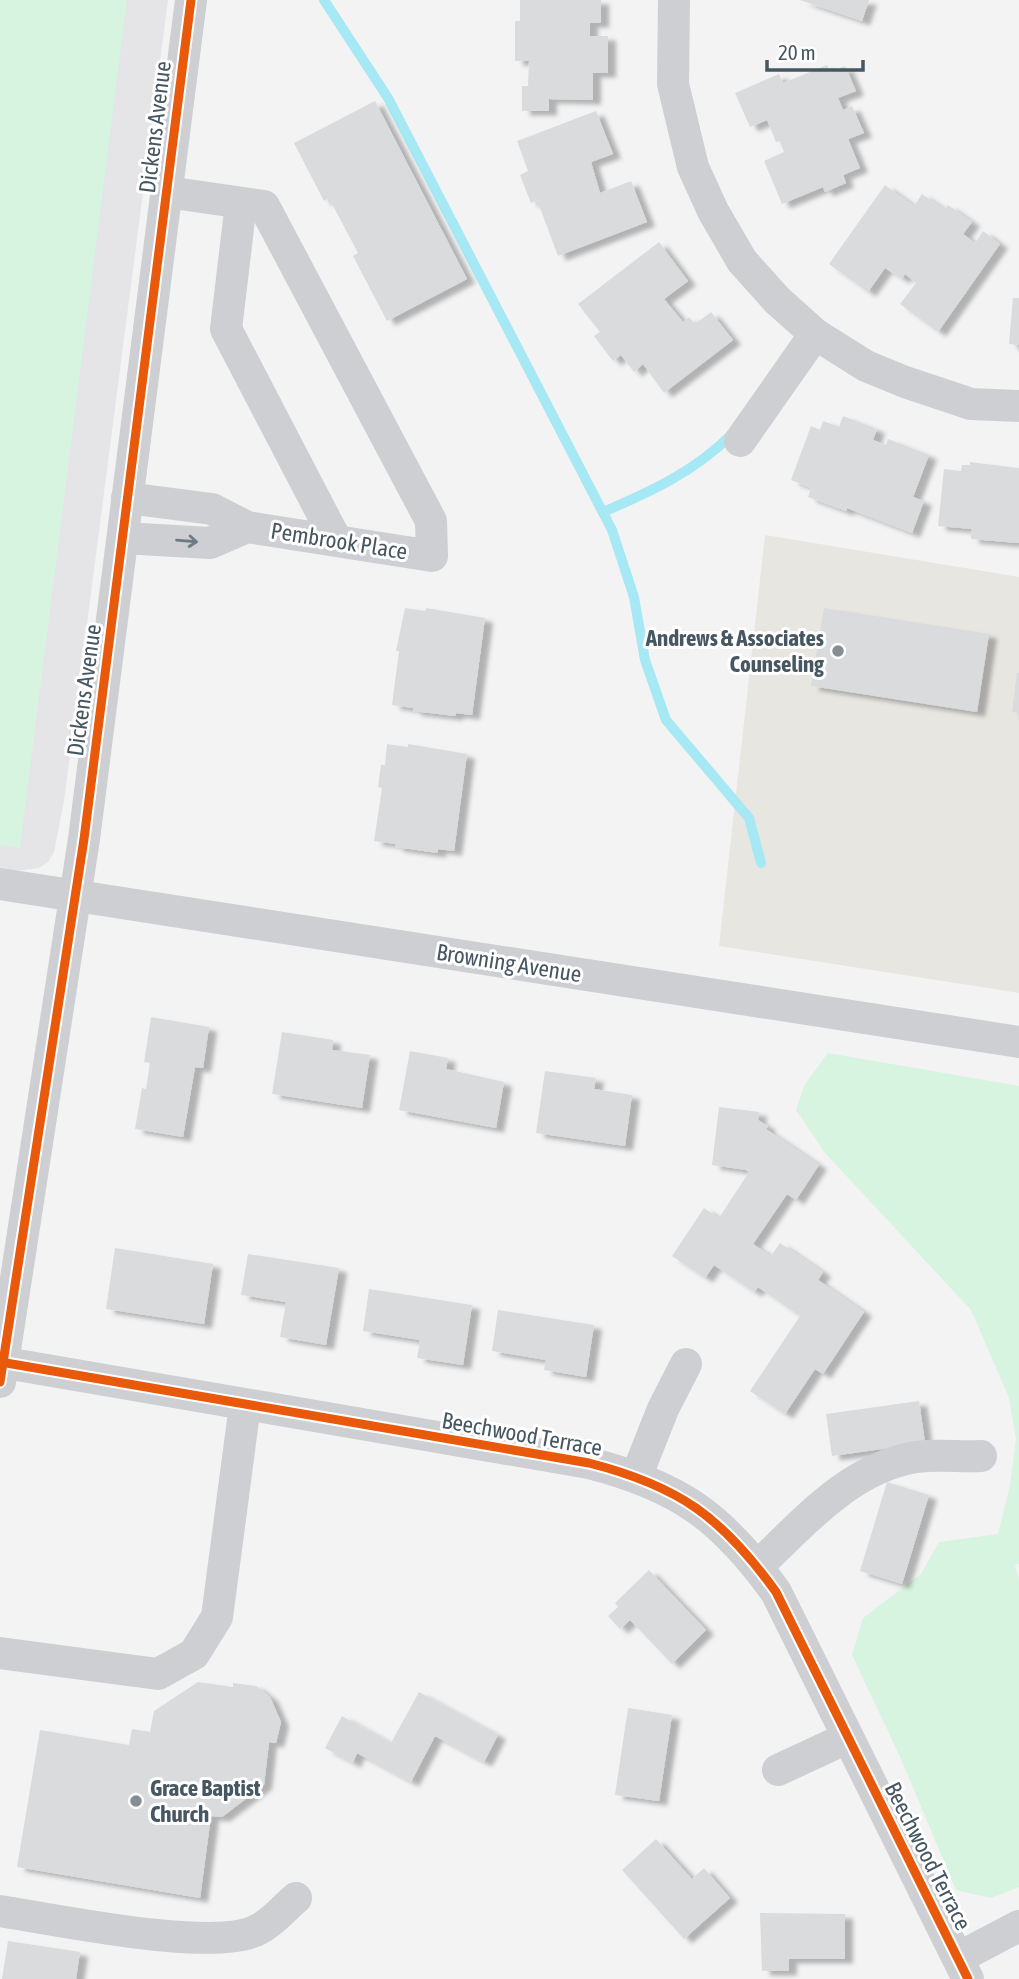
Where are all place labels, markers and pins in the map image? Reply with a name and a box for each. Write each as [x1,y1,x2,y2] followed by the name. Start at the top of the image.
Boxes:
[645,625,824,677] place label: Andrews & Associates Counseling
[830,643,846,659] marker: Andrews & Associates Counseling
[150,1775,261,1827] place label: Grace Baptist Church
[128,1793,144,1809] marker: Grace Baptist Church

